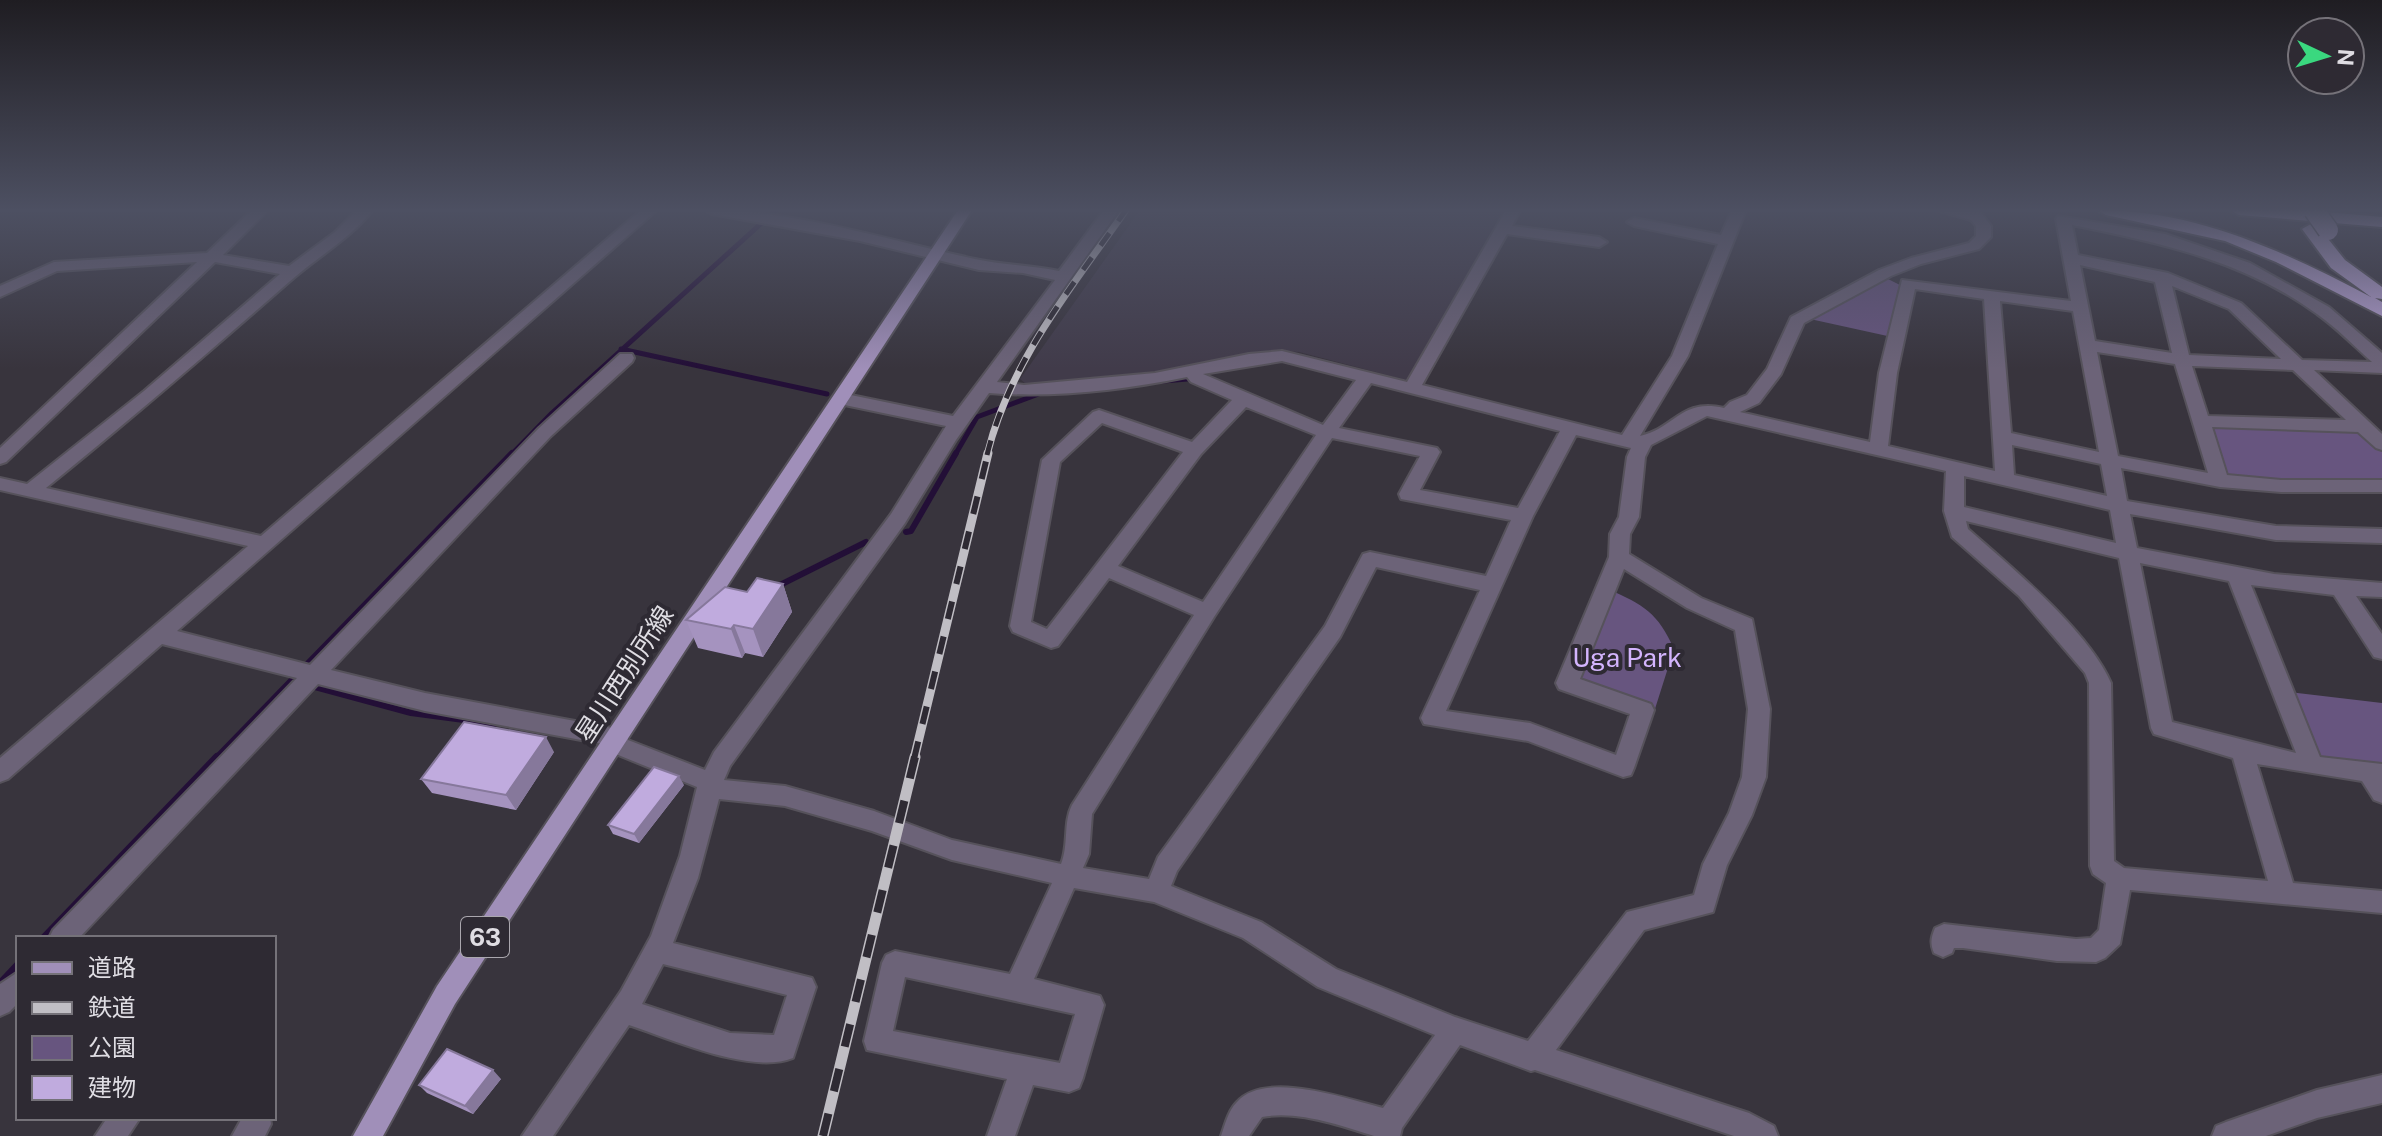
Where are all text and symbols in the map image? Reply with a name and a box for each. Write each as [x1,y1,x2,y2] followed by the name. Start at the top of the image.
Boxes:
[2286,16,2366,96] north arrow
[2332,48,2360,67] text: N
[569,600,679,748] street label: 星川西別所線
[1572,642,1682,673] park label: Uga Park
[461,917,509,957] road number: 63
[16,936,276,1120] legend
[88,953,136,981] text: 道路
[88,993,136,1021] text: 鉄道
[88,1033,136,1061] text: 公園
[88,1073,136,1101] text: 建物

